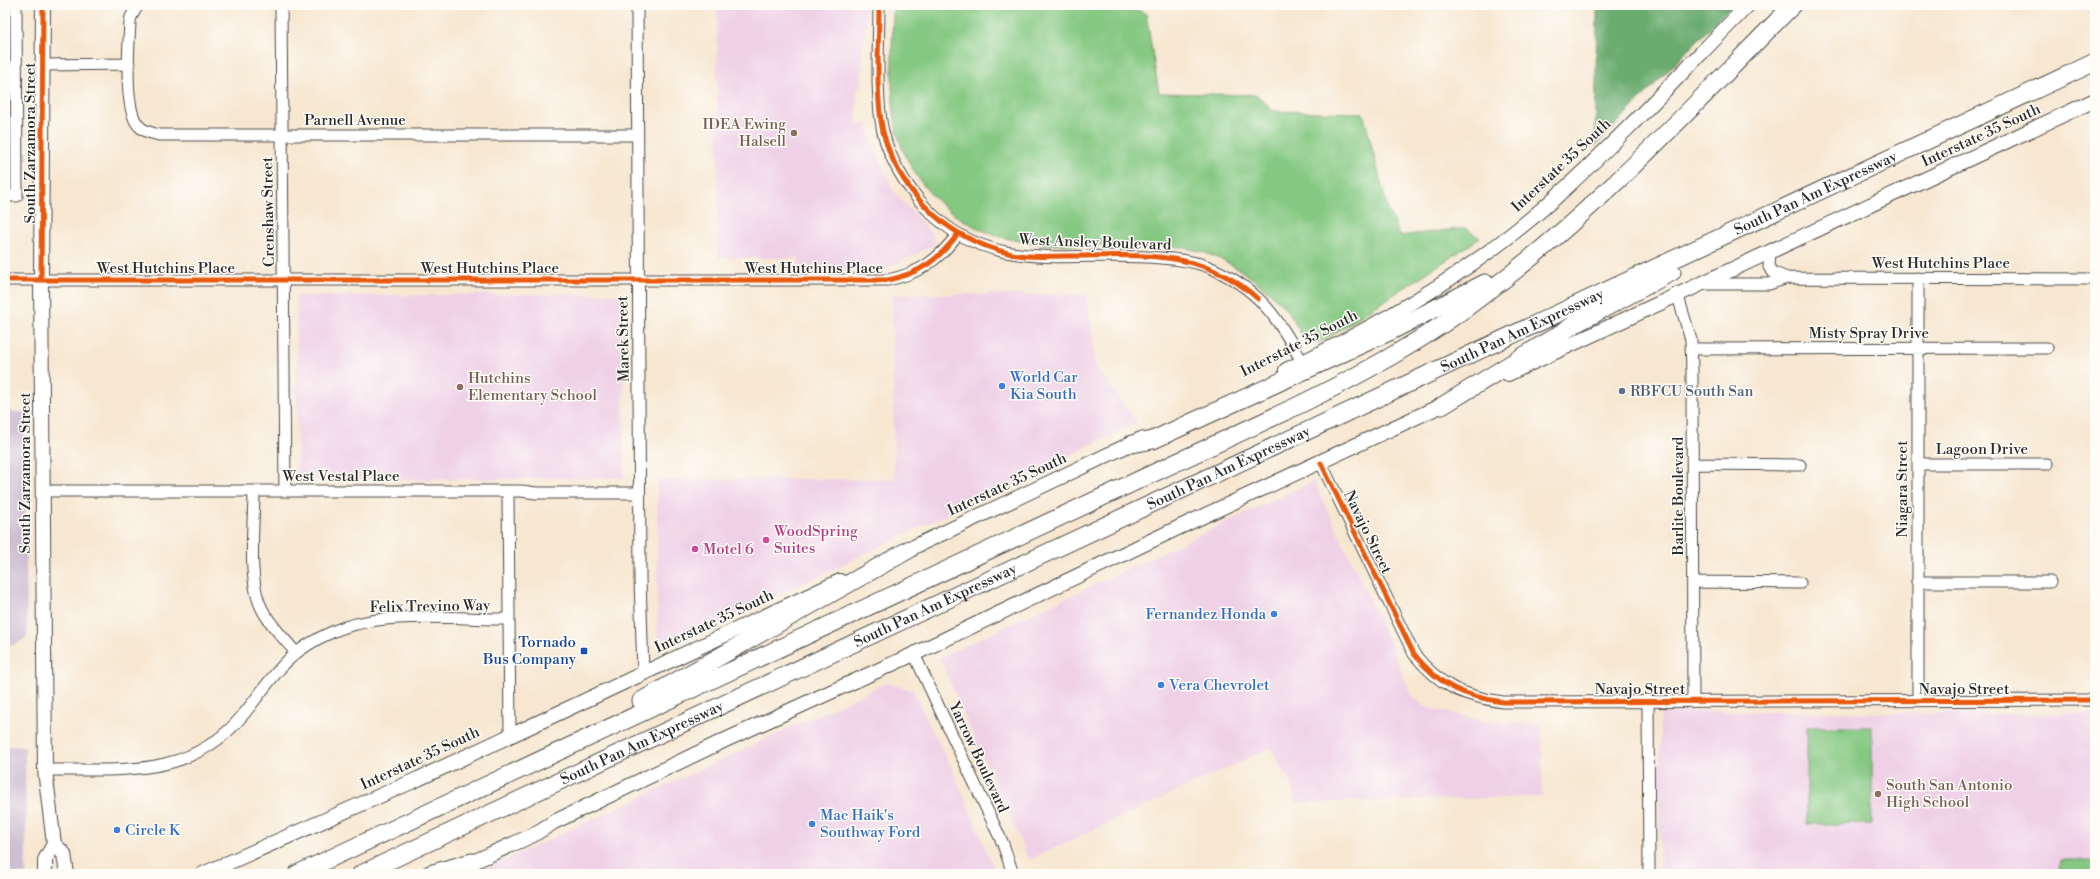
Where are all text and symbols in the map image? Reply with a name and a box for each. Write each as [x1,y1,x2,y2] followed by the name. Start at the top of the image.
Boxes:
[21,62,40,224] street label: South Zarzamora Street
[1919,100,2044,171] street label: Interstate 35 South
[304,111,406,130] street label: Parnell Avenue
[1508,114,1615,216] street label: Interstate 35 South
[703,115,787,151] place label: IDEA Ewing Halsell
[789,128,799,138] marker: IDEA Ewing Halsell
[1731,147,1901,240] street label: South Pan Am Expressway
[258,156,279,267] street label: Crenshaw Street
[1017,230,1172,255] street label: West Ansley Boulevard
[1871,254,2010,273] street label: West Hutchins Place
[96,259,235,278] street label: West Hutchins Place
[420,259,559,278] street label: West Hutchins Place
[744,259,883,278] street label: West Hutchins Place
[1438,284,1608,377] street label: South Pan Am Expressway
[613,295,634,382] street label: Marek Street
[1237,306,1361,381] street label: Interstate 35 South
[1809,324,1929,343] street label: Misty Spray Drive
[1009,368,1078,404] place label: World Car Kia South
[468,369,597,405] place label: Hutchins Elementary School
[997,381,1007,391] marker: World Car Kia South
[455,382,465,392] marker: Hutchins Elementary School
[1630,382,1754,401] place label: RBFCU South San
[1617,386,1627,396] marker: RBFCU South San
[16,392,35,554] street label: South Zarzamora Street
[1144,422,1314,515] street label: South Pan Am Expressway
[1669,436,1688,556] street label: Barlite Boulevard
[1893,440,1912,537] street label: Niagara Street
[1936,440,2028,459] street label: Lagoon Drive
[945,449,1070,520] street label: Interstate 35 South
[281,467,400,486] street label: West Vestal Place
[1339,487,1396,578] street label: Navajo Street
[773,522,858,558] place label: WoodSpring Suites
[761,535,771,545] marker: WoodSpring Suites
[703,540,754,559] place label: Motel 6
[690,544,700,554] marker: Motel 6
[851,559,1021,652] street label: South Pan Am Expressway
[652,586,777,657] street label: Interstate 35 South
[370,596,491,617] street label: Felix Trevino Way
[1146,605,1266,624] place label: Fernandez Honda
[1269,609,1279,619] marker: Fernandez Honda
[482,633,577,669] place label: Tornado Bus Company
[579,646,589,656] marker: Tornado Bus Company
[1168,676,1270,695] place label: Vera Chevrolet
[1156,680,1166,690] marker: Vera Chevrolet
[1595,680,1686,699] street label: Navajo Street
[1919,680,2010,699] street label: Navajo Street
[557,696,727,789] street label: South Pan Am Expressway
[944,698,1013,816] street label: Yarrow Boulevard
[358,723,483,794] street label: Interstate 35 South
[1886,776,2012,812] place label: South San Antonio High School
[1873,789,1883,799] marker: South San Antonio High School
[820,806,921,842] place label: Mac Haik's Southway Ford
[807,819,817,829] marker: Mac Haik's Southway Ford
[125,821,181,840] place label: Circle K
[112,825,122,835] marker: Circle K

